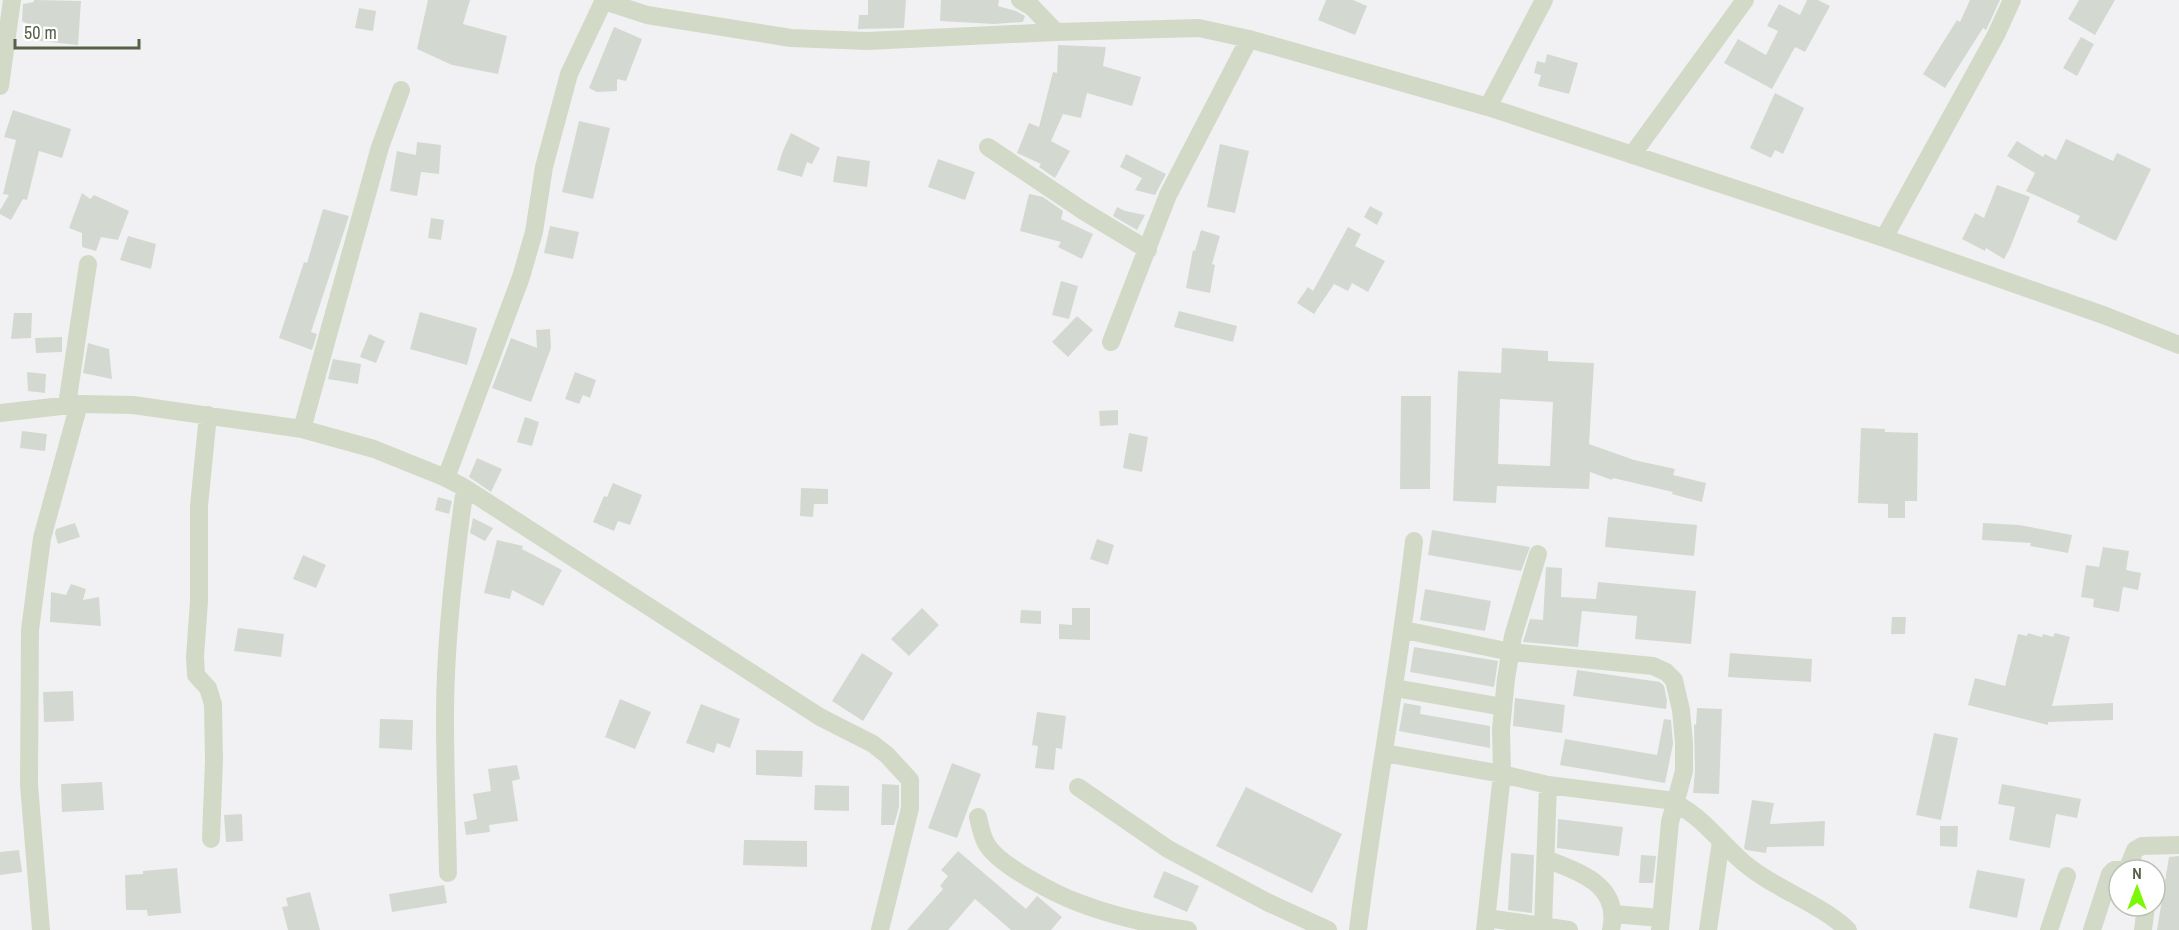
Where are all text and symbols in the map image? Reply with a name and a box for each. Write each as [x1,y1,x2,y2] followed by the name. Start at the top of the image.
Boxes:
[15,12,140,50] scale bar
[24,20,57,45] text: 50 m
[2107,858,2167,918] north arrow
[2132,862,2142,884] text: N

